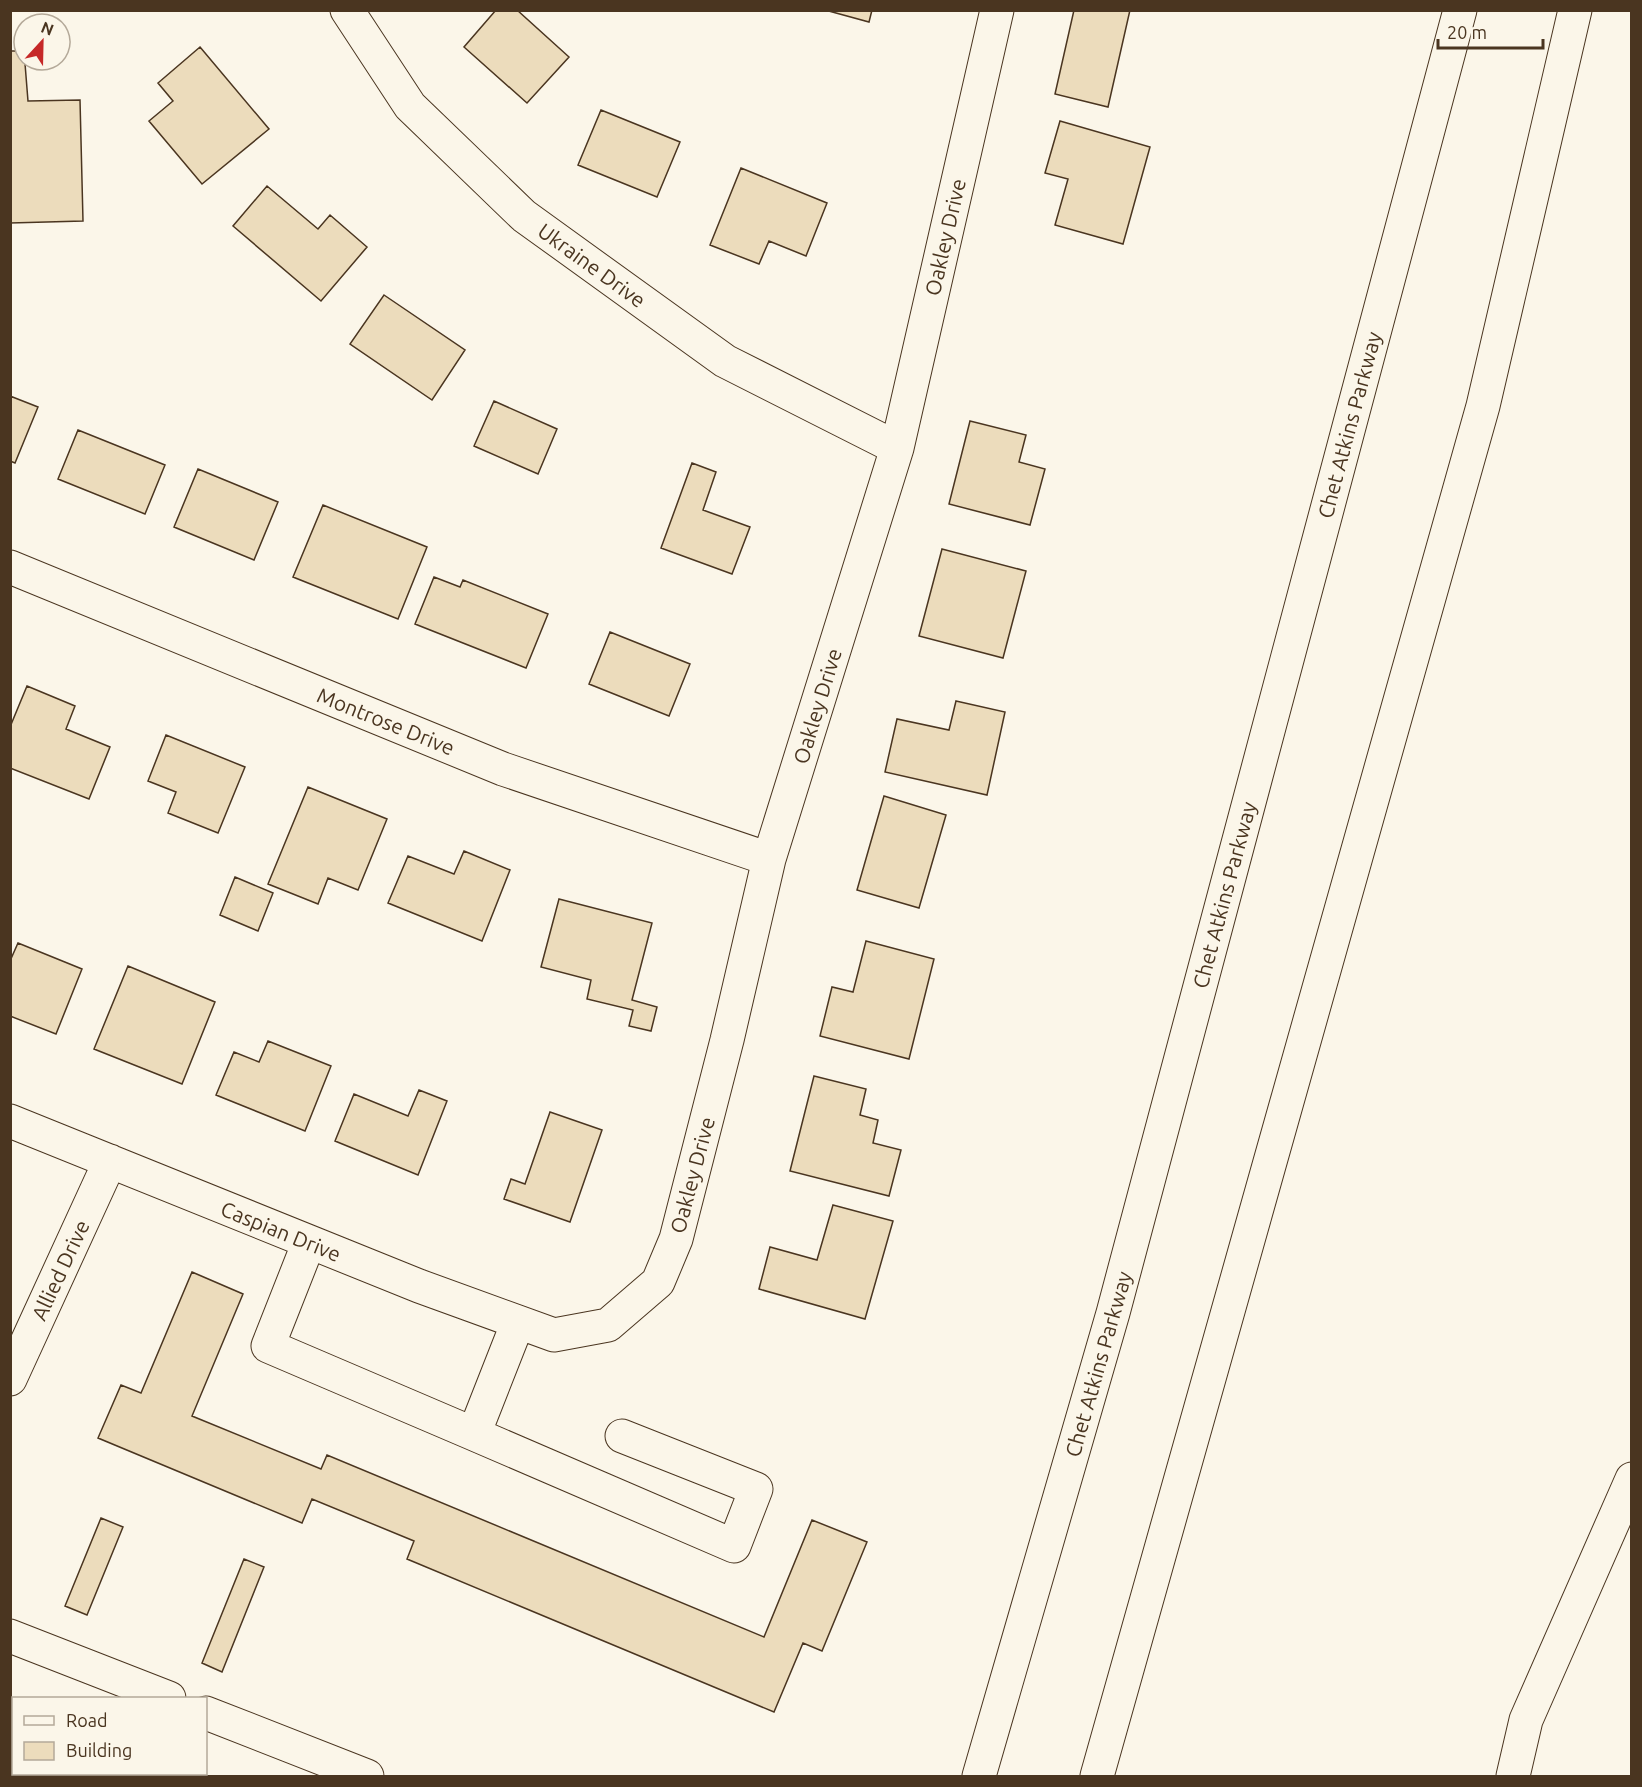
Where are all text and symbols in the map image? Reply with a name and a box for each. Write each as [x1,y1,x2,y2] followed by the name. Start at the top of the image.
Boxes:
[12,12,72,72] north arrow
[1438,12,1543,50] scale bar
[39,18,57,39] text: N
[1447,22,1487,42] text: 20 m
[920,176,970,298] street label: Oakley Drive
[534,218,650,312] street label: Ukraine Drive
[1313,329,1385,521] street label: Chet Atkins Parkway
[788,645,846,767] street label: Oakley Drive
[314,682,458,760] street label: Montrose Drive
[1188,799,1260,991] street label: Chet Atkins Parkway
[665,1114,719,1236] street label: Oakley Drive
[217,1196,345,1266] street label: Caspian Drive
[26,1216,94,1324] street label: Allied Drive
[1060,1268,1136,1460] street label: Chet Atkins Parkway
[12,1697,207,1775] legend
[66,1710,108,1730] text: Road
[66,1740,132,1760] text: Building

